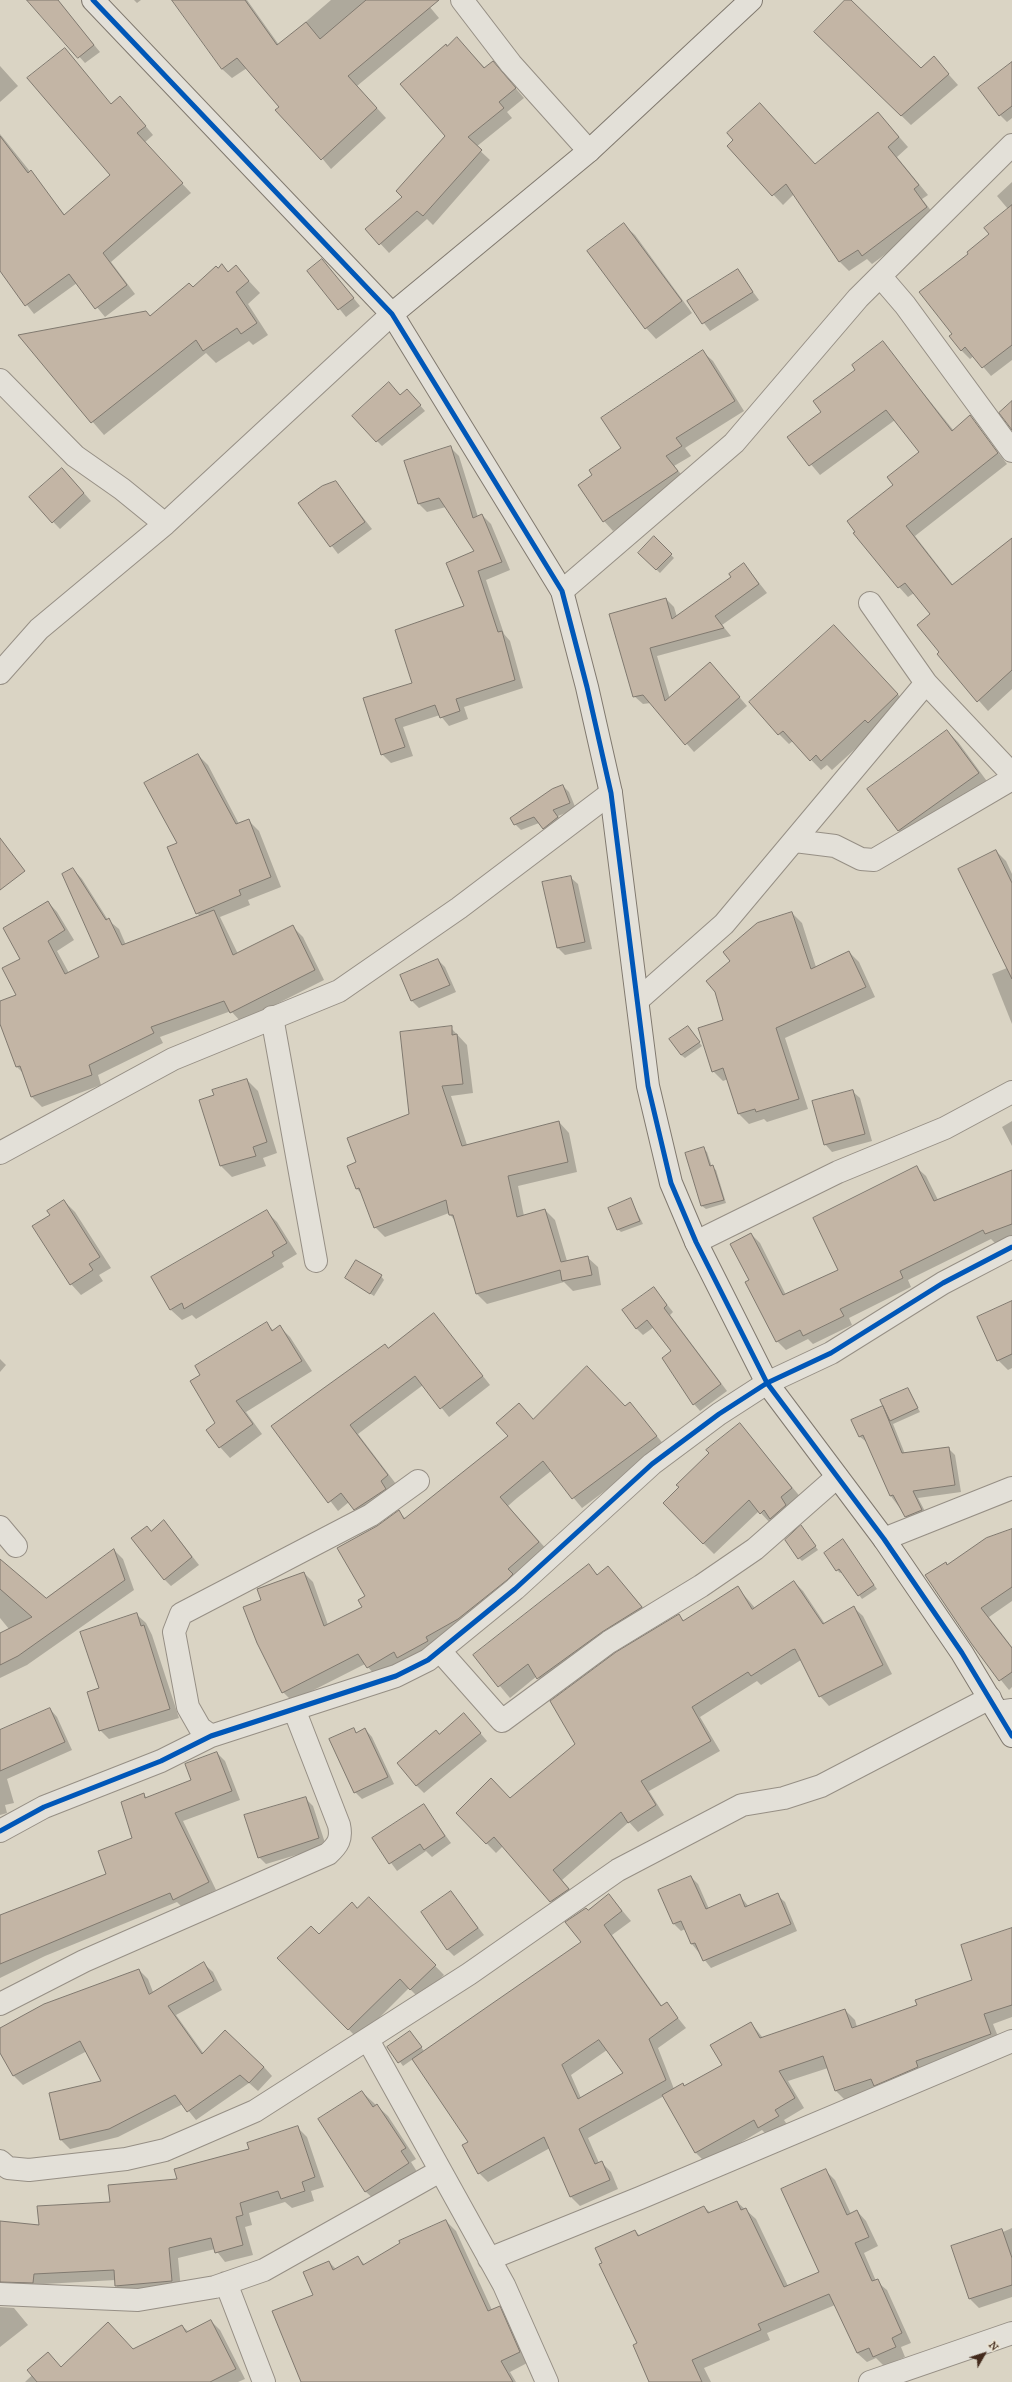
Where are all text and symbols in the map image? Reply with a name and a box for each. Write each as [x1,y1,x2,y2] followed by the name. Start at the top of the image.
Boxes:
[964,2334,1004,2374] north arrow
[986,2339,1001,2353] text: N

